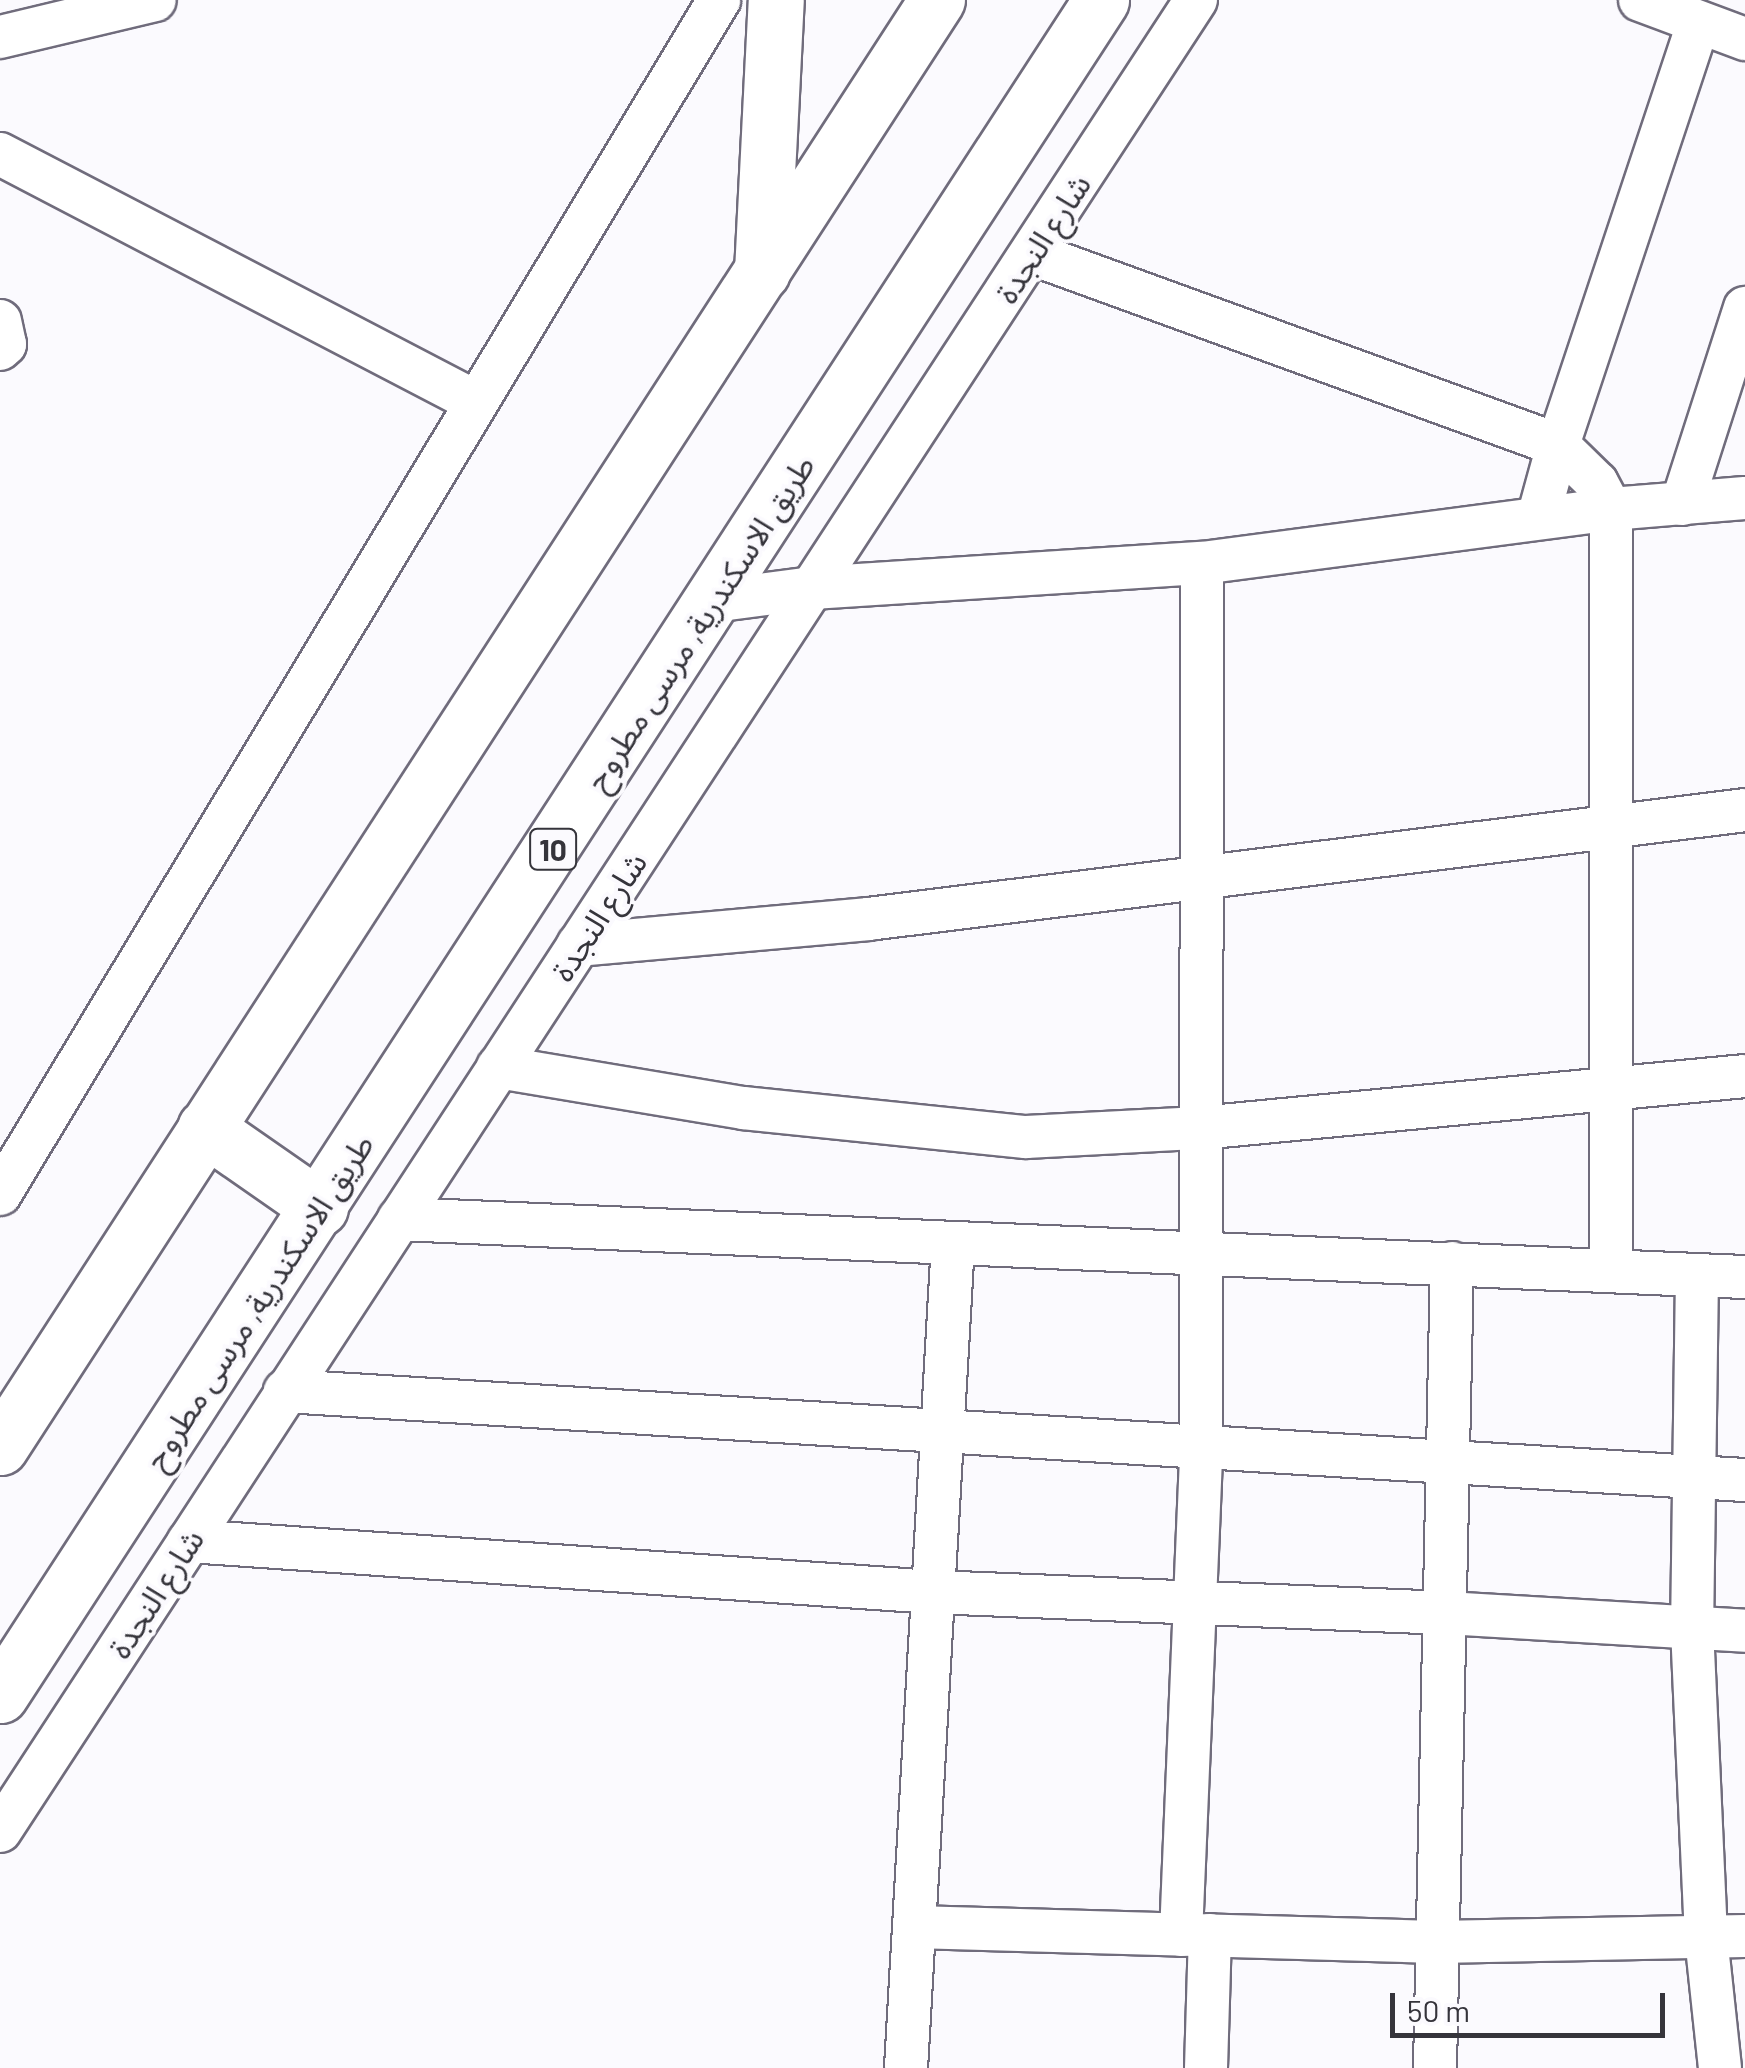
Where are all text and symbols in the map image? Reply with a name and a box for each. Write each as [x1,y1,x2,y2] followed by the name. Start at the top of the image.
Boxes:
[986,166,1098,310] street label: شارع النجدة
[576,447,822,797] street label: طريق الاسكندرية, مرسى مطروح
[528,824,578,874] road number: 10
[542,844,654,988] street label: شارع النجدة
[135,1126,381,1476] street label: طريق الاسكندرية, مرسى مطروح
[99,1521,211,1665] street label: شارع النجدة
[1395,1973,1670,2035] scale bar
[1407,1992,1470,2028] text: 50 m

